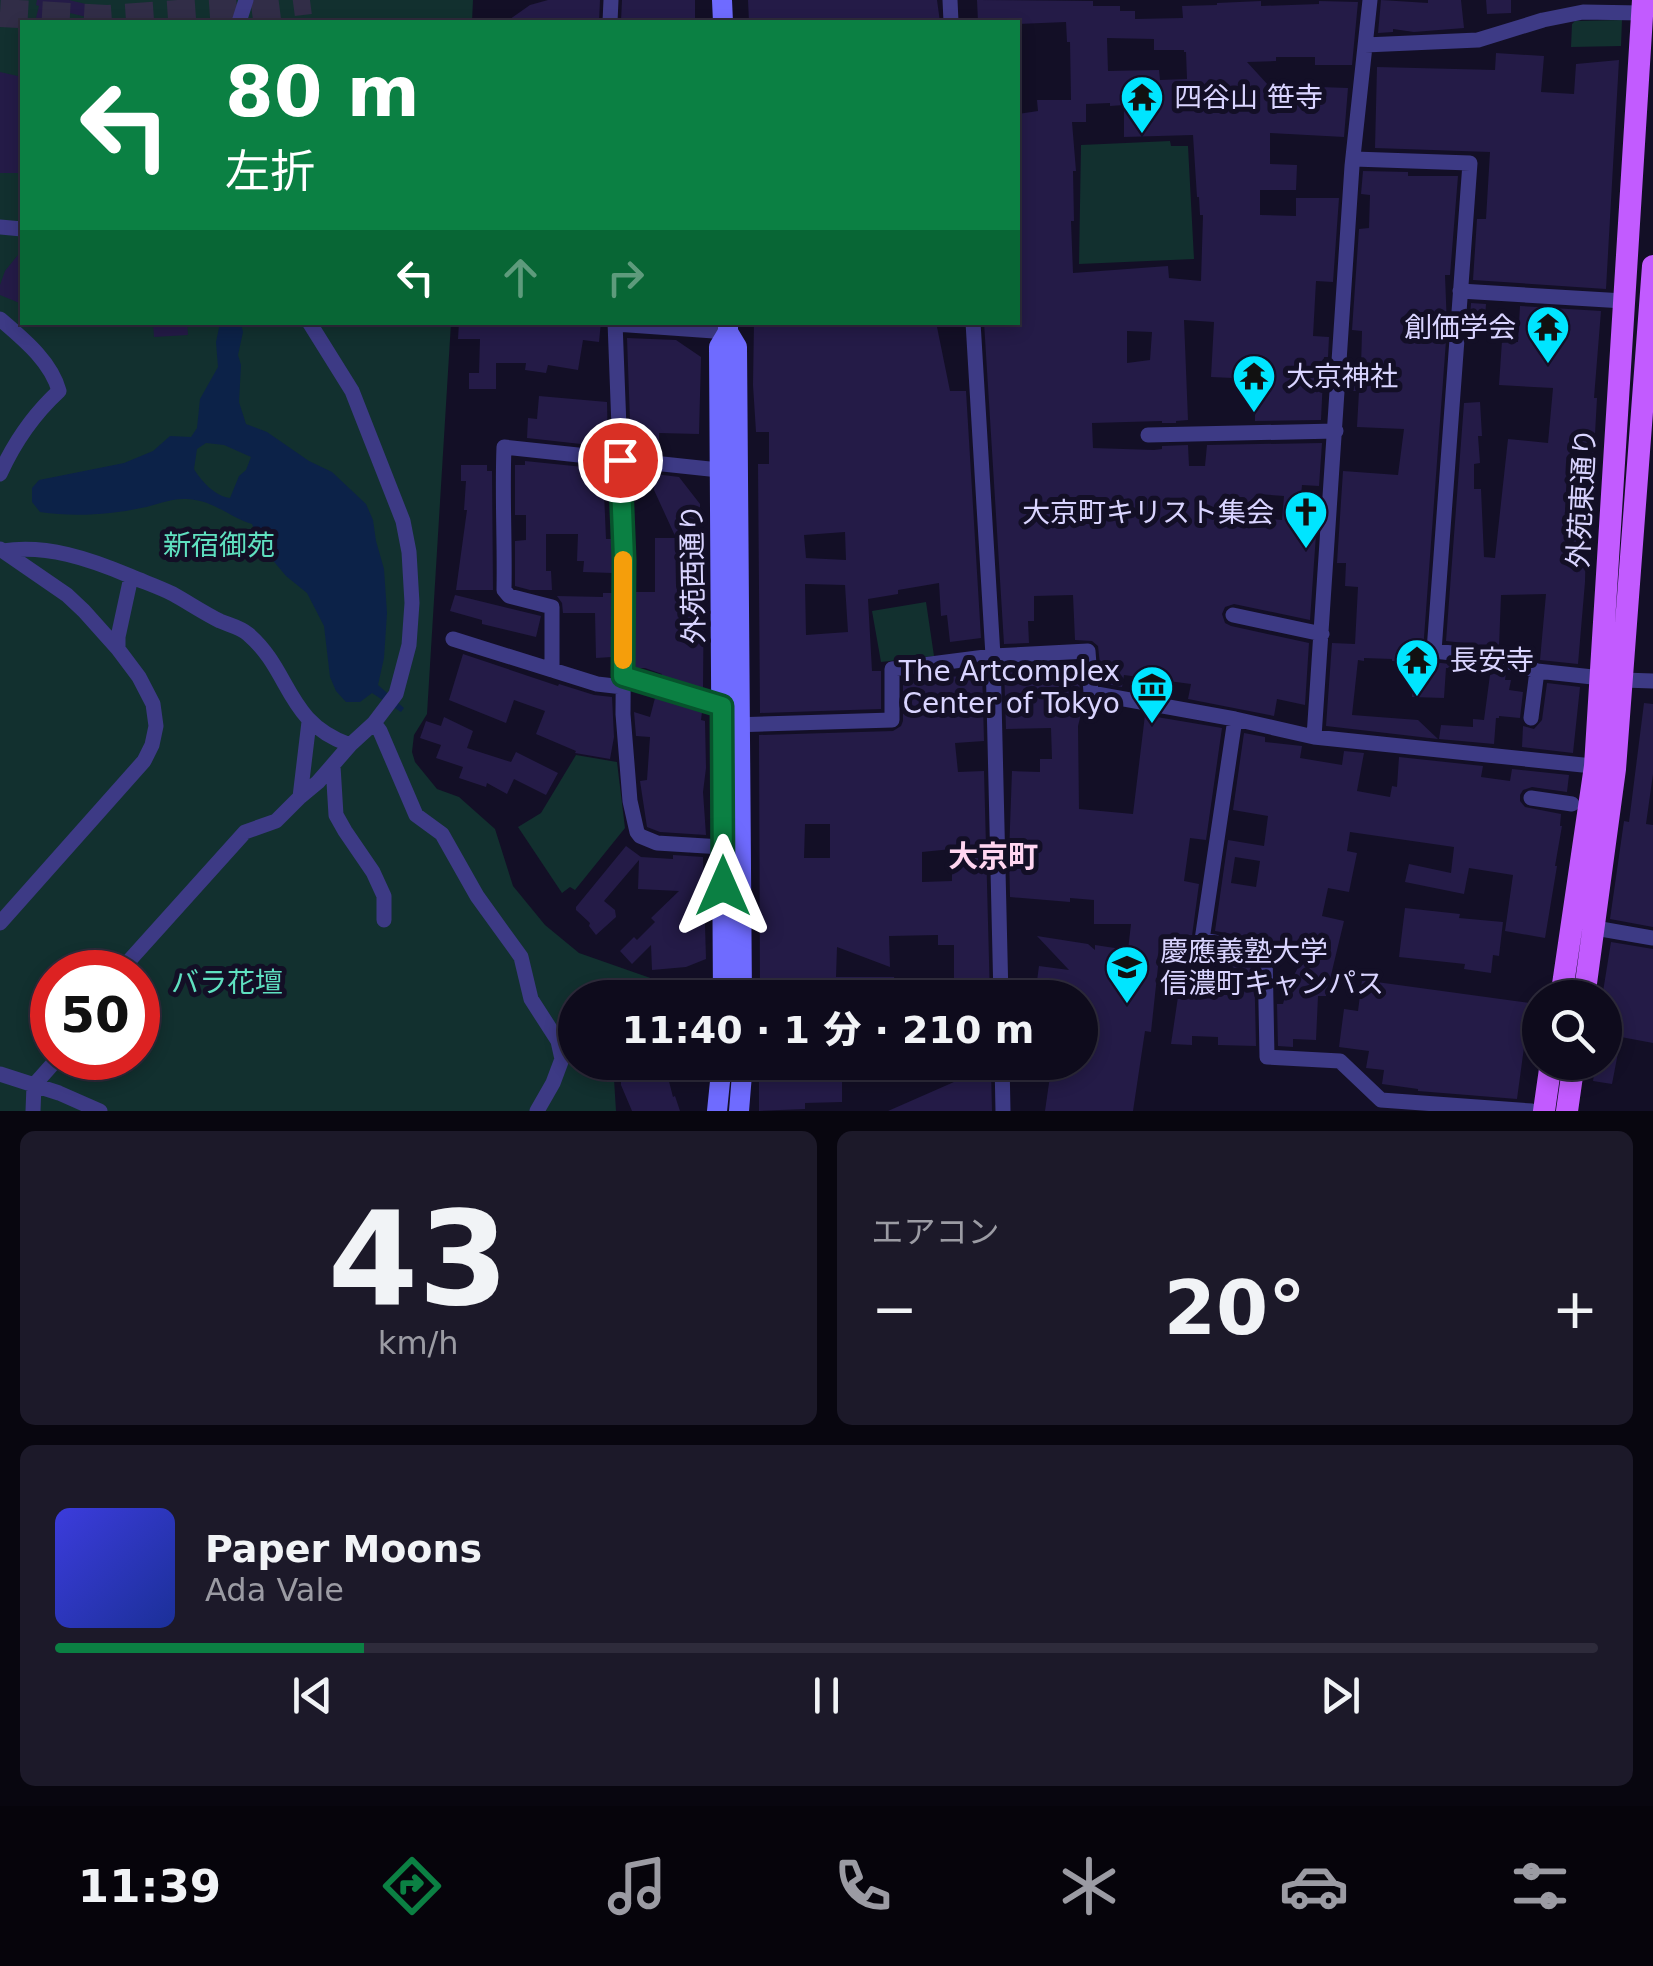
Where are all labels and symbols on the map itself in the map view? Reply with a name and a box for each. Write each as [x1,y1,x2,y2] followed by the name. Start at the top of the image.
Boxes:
[1119,74,1165,135] temple icon: 四谷山 笹寺
[1174,81,1323,114] place label: 四谷山 笹寺
[1525,304,1571,365] temple icon: 創価学会
[1404,311,1516,344] place label: 創価学会
[1231,353,1277,414] temple icon: 大京神社
[1286,360,1398,393] place label: 大京神社
[578,418,663,503] pin
[1562,427,1602,569] street label: 外苑東通り
[1283,489,1329,550] church icon: 大京町キリスト集会
[1022,496,1274,529] place label: 大京町キリスト集会
[675,504,711,644] street label: 外苑西通り
[163,529,275,562] park label: 新宿御苑
[1394,637,1440,698] temple icon: 長安寺
[1450,644,1534,677] place label: 長安寺
[898,655,1120,720] place label: The Artcomplex Center of Tokyo
[1129,664,1175,725] museum icon: The Artcomplex Center of Tokyo
[671,834,775,938] position arrow
[948,839,1038,874] district label: 大京町
[1160,935,1384,1000] place label: 慶應義塾大学 信濃町キャンパス
[1104,944,1150,1005] school or university icon: 慶應義塾大学 信濃町キャンパス
[30,950,160,1080] speed limit sign: 50
[171,966,283,999] park label: バラ花壇

